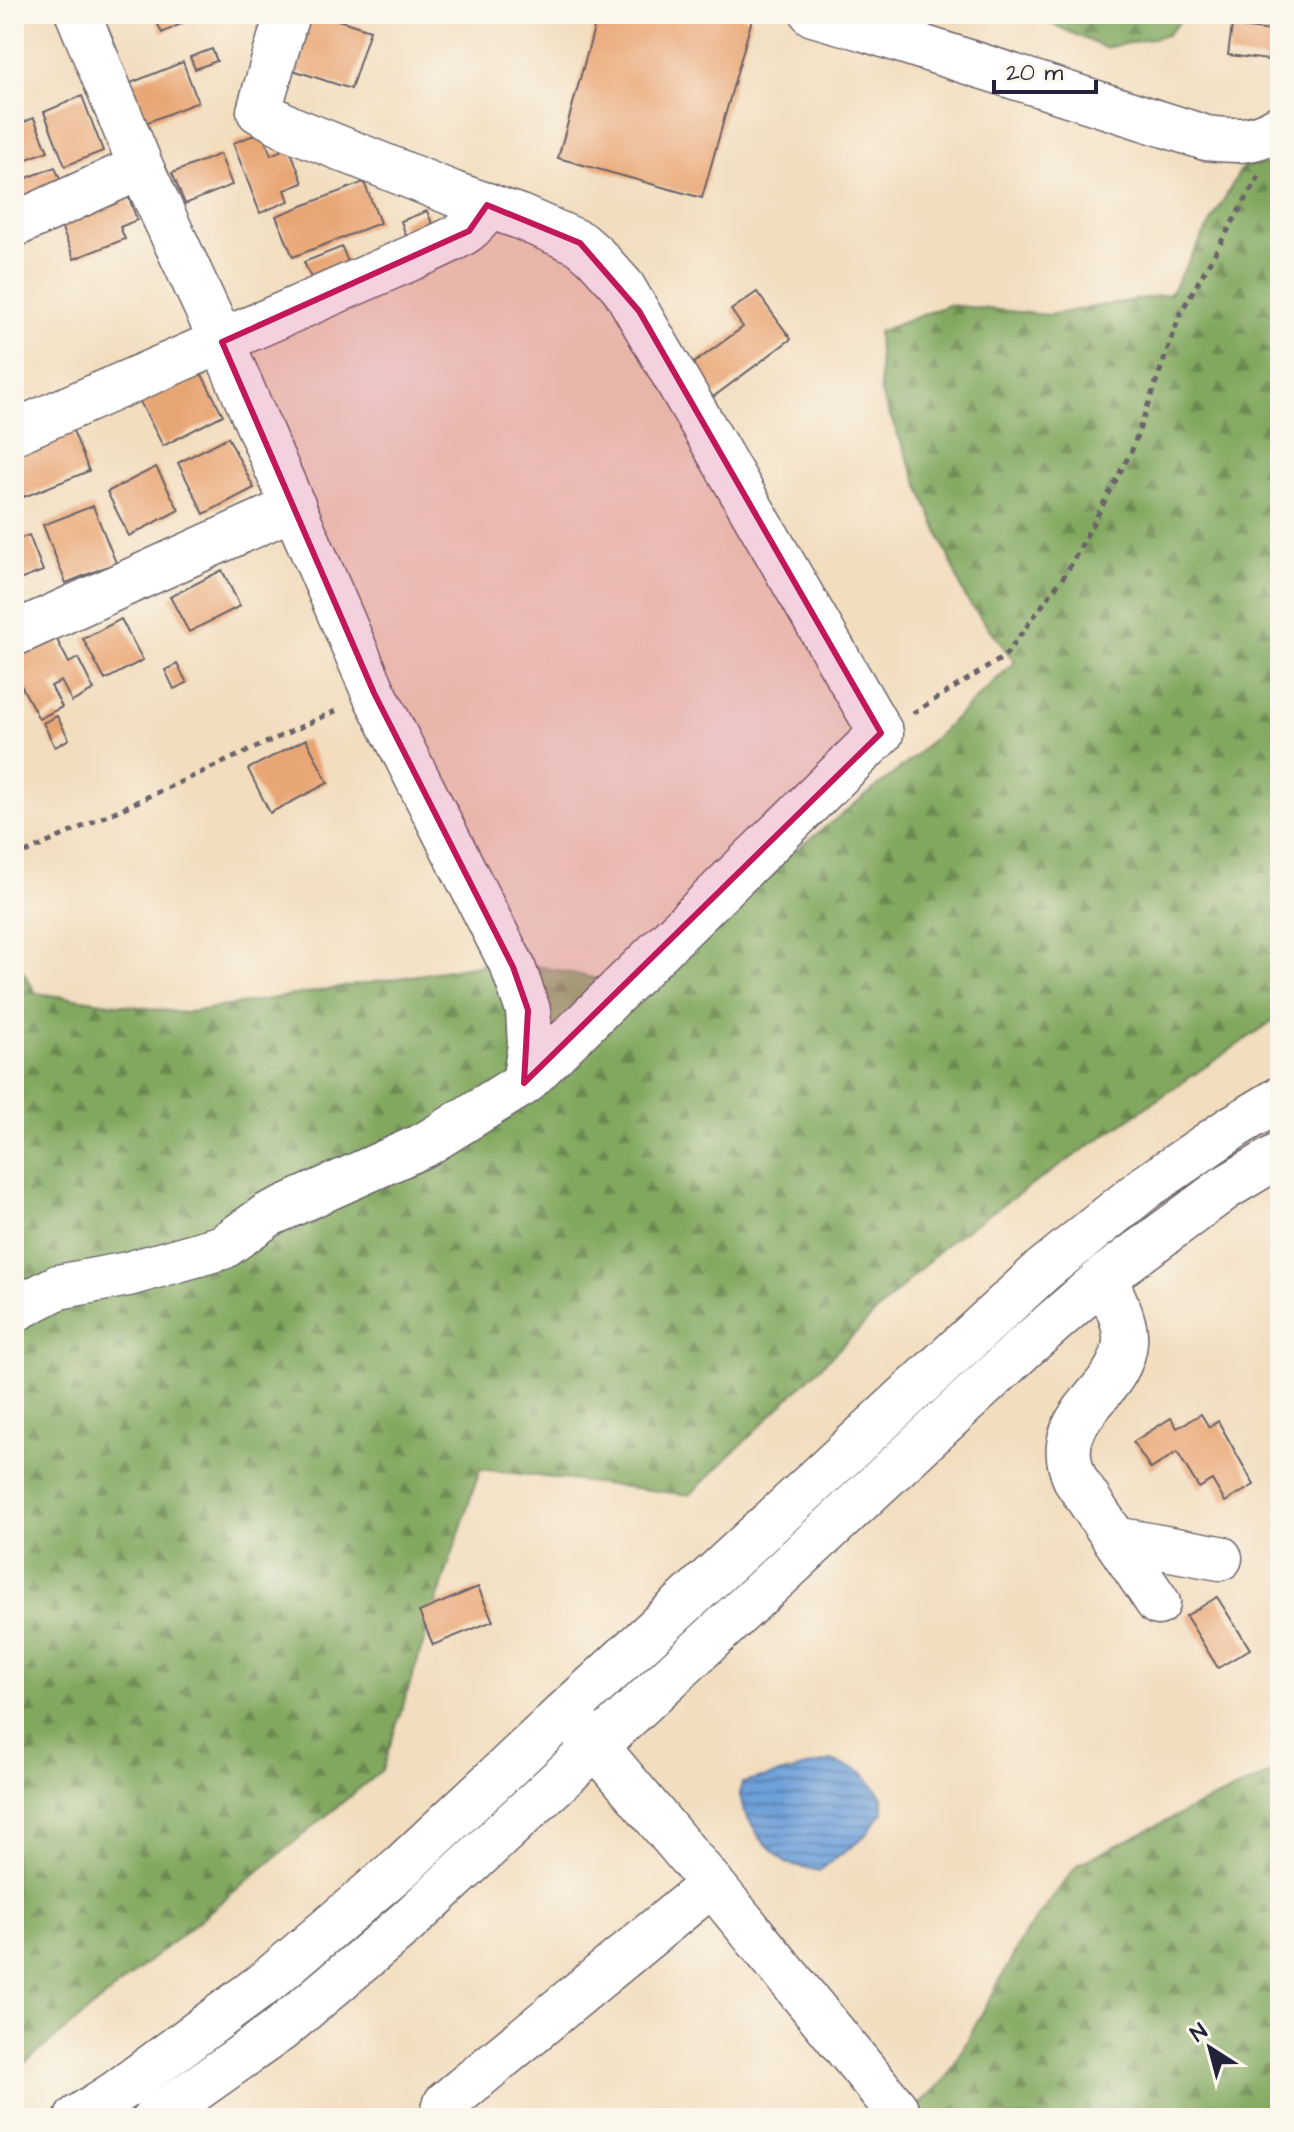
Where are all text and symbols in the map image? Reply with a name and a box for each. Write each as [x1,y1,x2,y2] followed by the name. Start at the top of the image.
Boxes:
[994,44,1096,94] scale bar
[1006,56,1063,90] text: 20 m
[1170,2008,1250,2088] north arrow
[1184,2016,1214,2050] text: N

